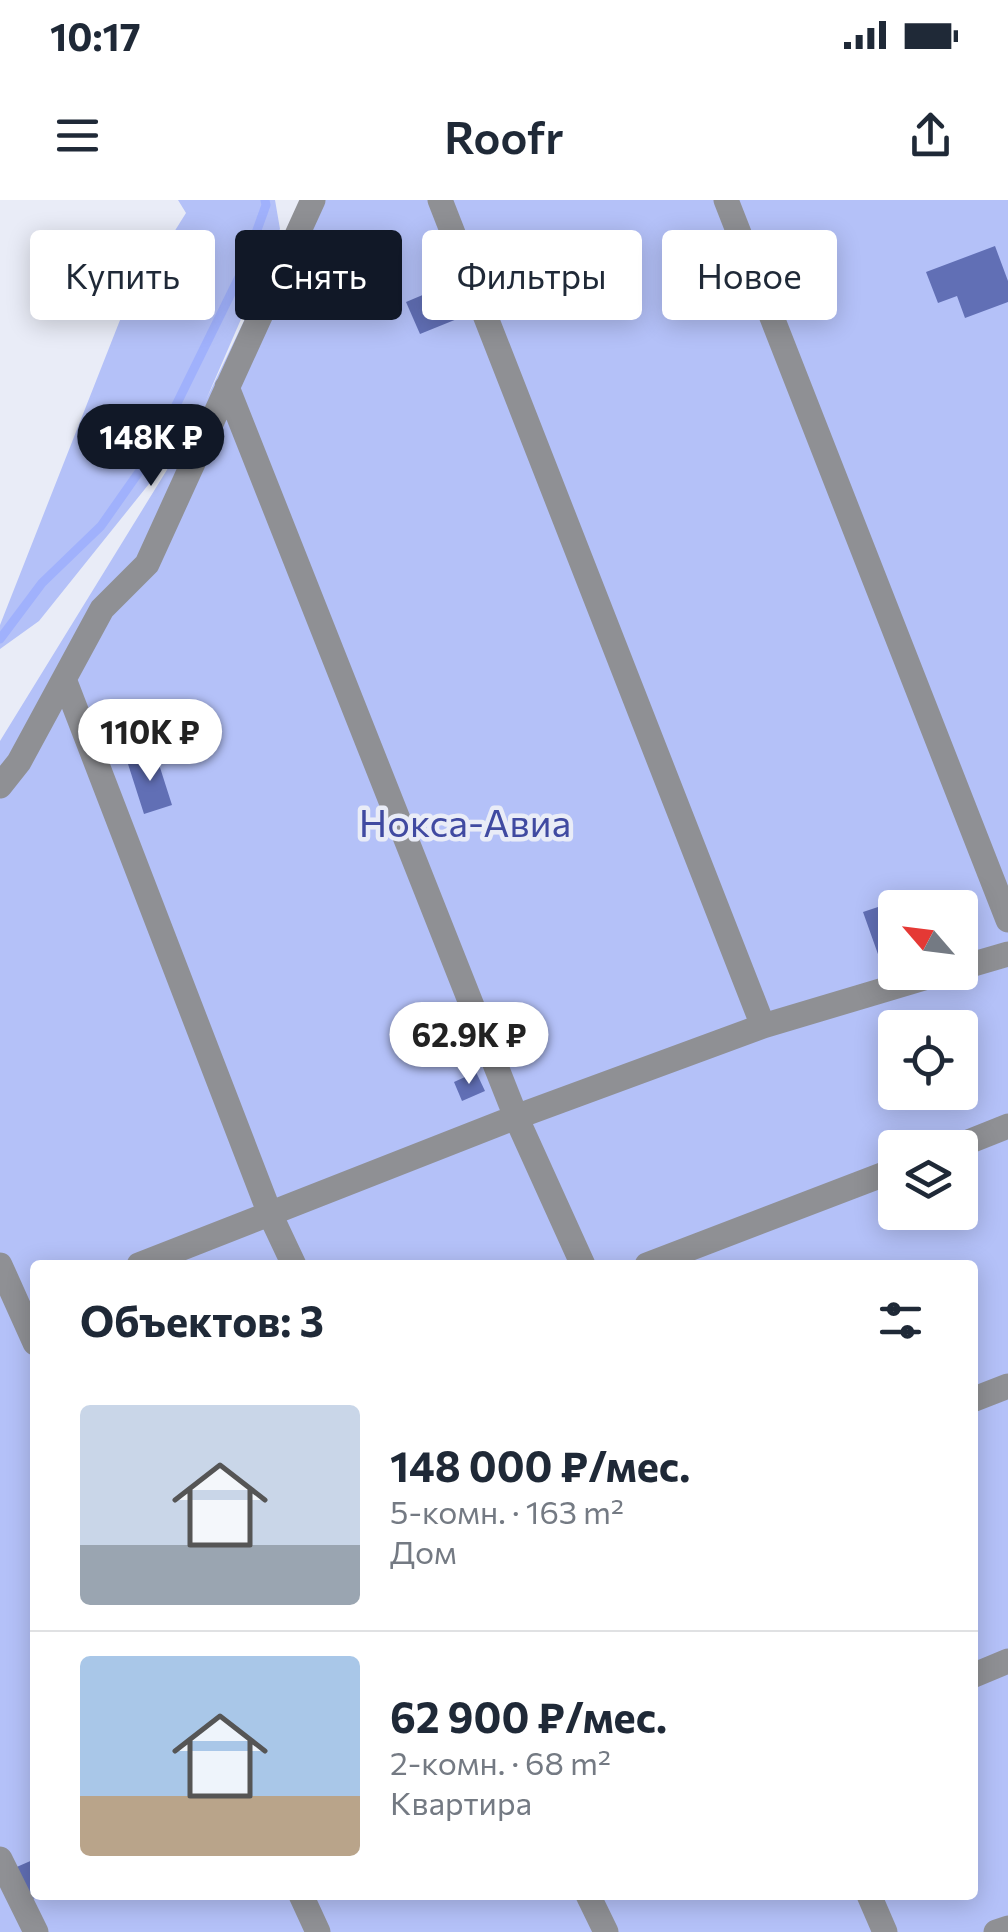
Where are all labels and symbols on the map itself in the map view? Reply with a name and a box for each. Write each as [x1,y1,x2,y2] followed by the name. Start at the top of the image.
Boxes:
[70,404,232,489] pin: 148K ₽
[69,699,231,784] pin: 110K ₽
[359,798,571,845] park label: Нокса-Авиа
[878,890,978,990] north arrow
[377,1002,561,1087] pin: 62.9K ₽

